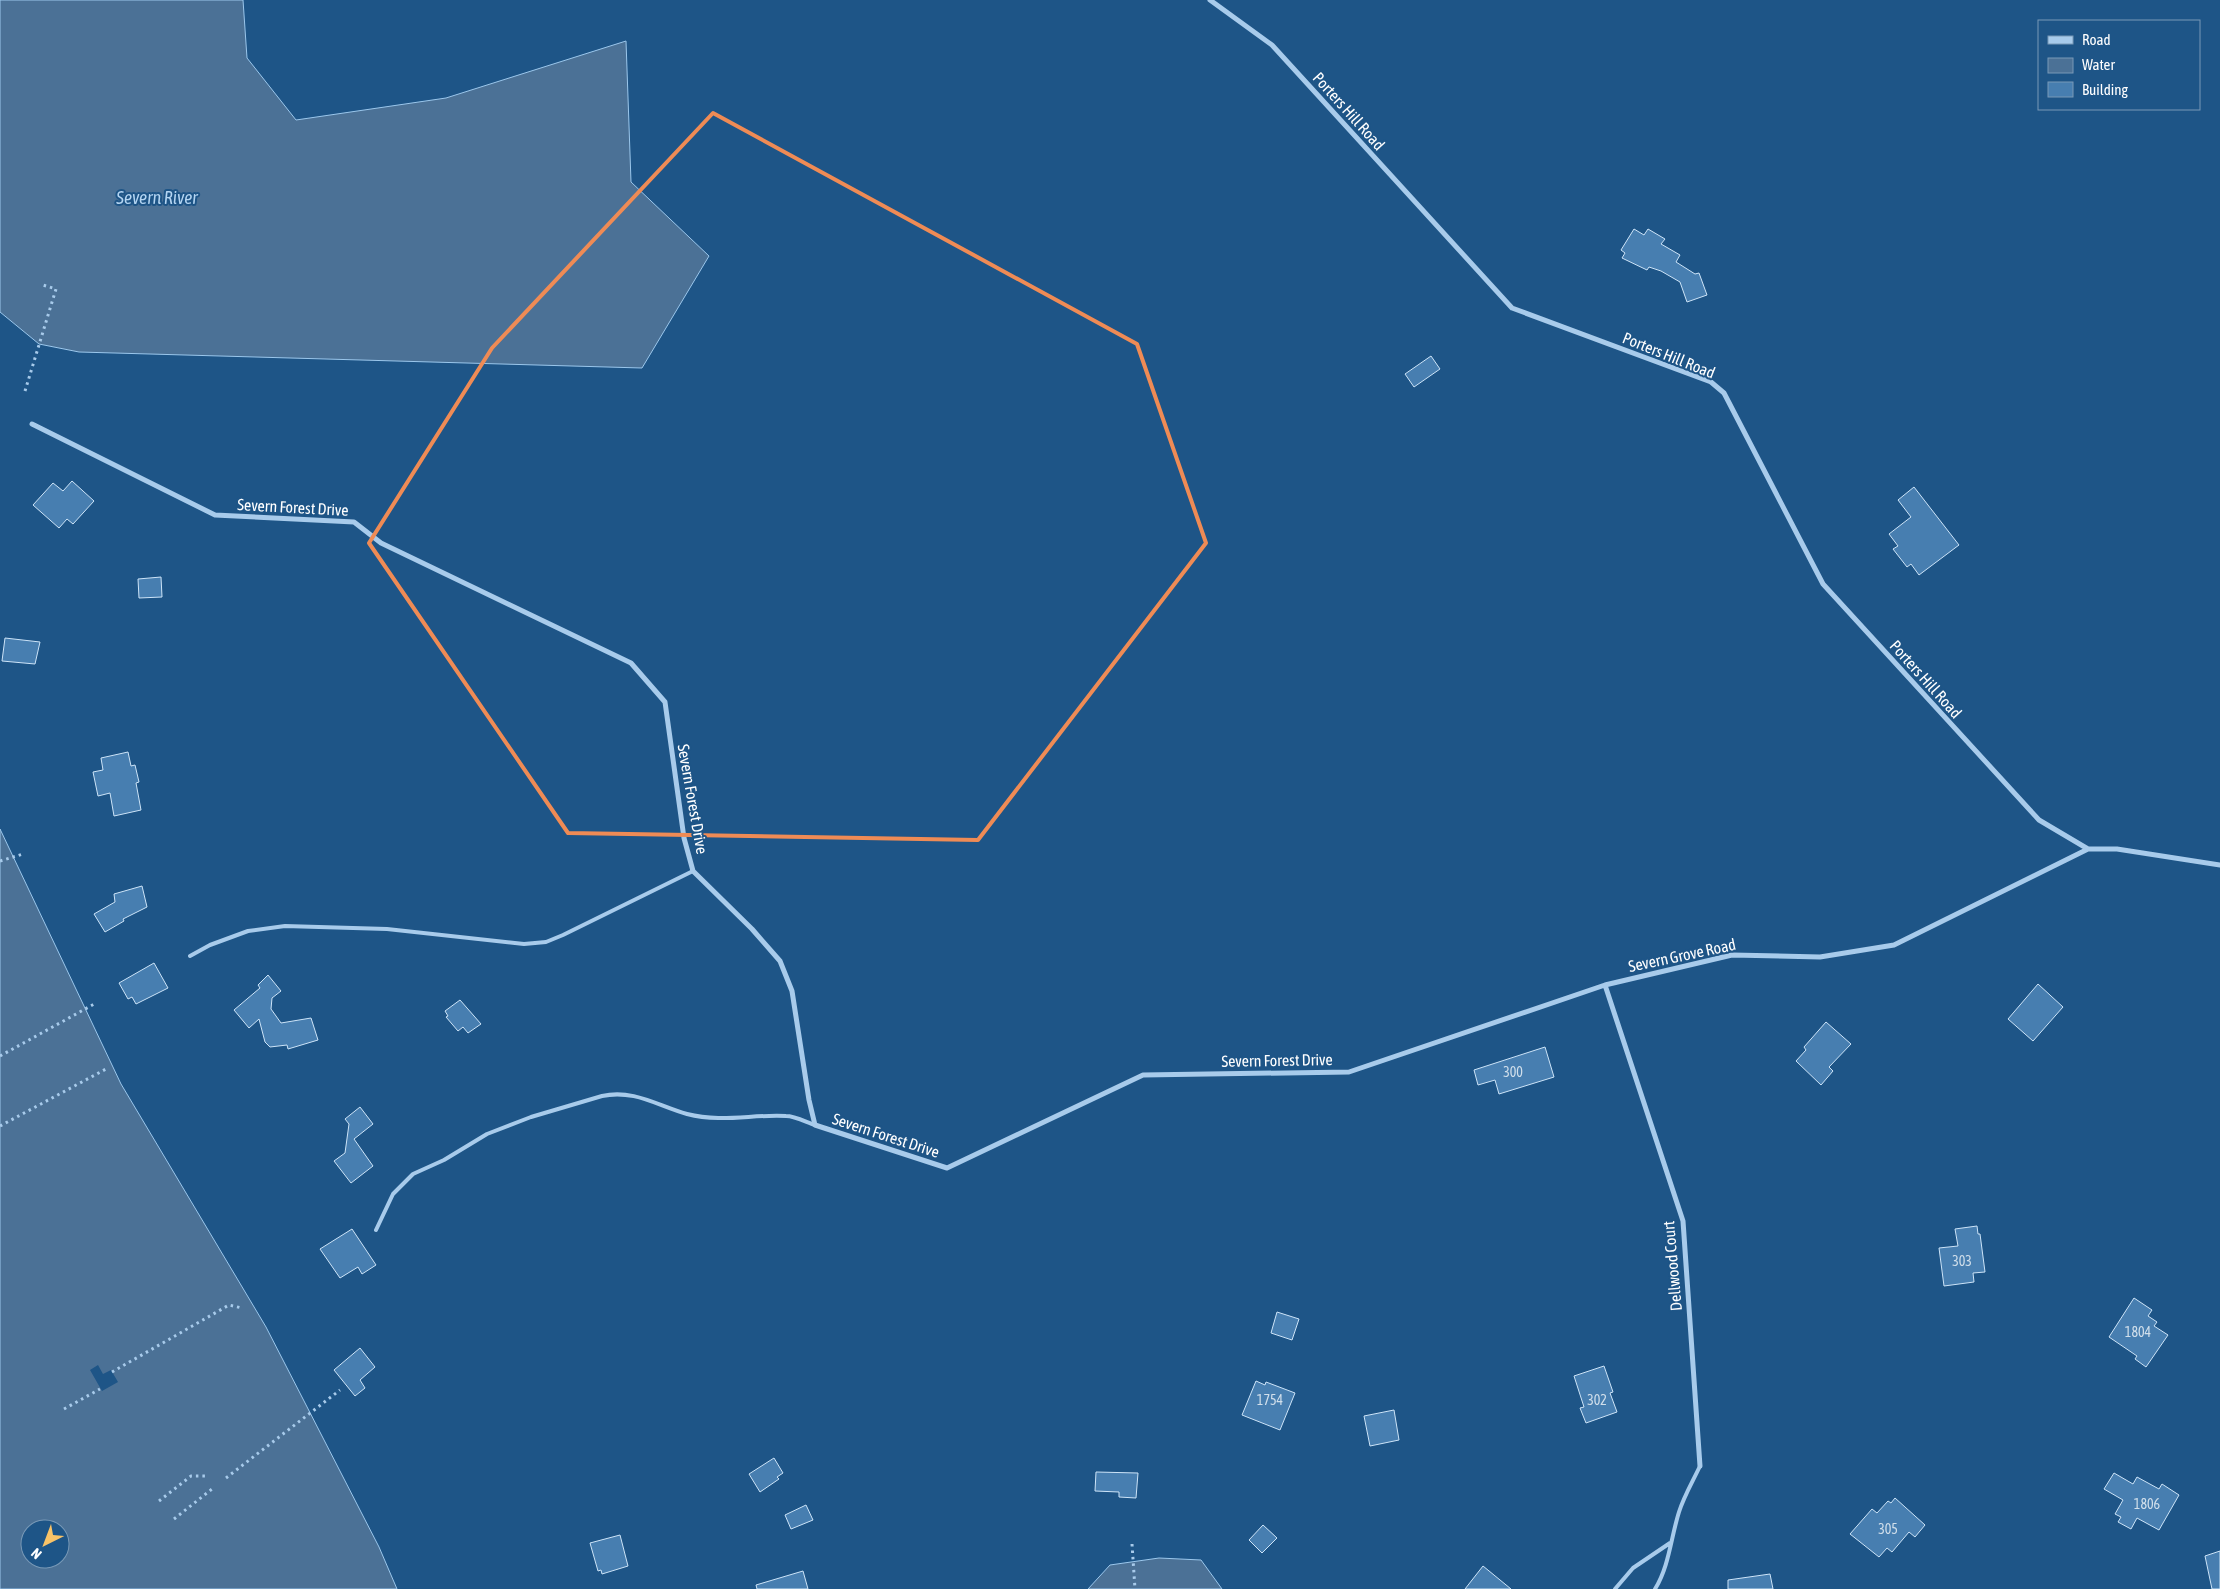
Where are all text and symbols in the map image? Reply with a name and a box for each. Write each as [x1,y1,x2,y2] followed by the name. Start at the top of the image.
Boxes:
[2038,20,2200,110] legend
[2082,31,2111,48] text: Road
[2082,56,2115,73] text: Water
[1309,68,1389,154] street label: Porters Hill Road
[2082,81,2128,98] text: Building
[115,187,198,208] water label: Severn River
[1620,328,1718,382] street label: Porters Hill Road
[237,495,349,519] street label: Severn Forest Drive
[1886,636,1966,722] street label: Porters Hill Road
[674,743,712,855] street label: Severn Forest Drive
[1627,935,1737,975] street label: Severn Grove Road
[1221,1050,1333,1070] street label: Severn Forest Drive
[1503,1064,1523,1080] house number: 300
[830,1109,942,1161] street label: Severn Forest Drive
[1659,1220,1685,1312] street label: Dellwood Court
[1952,1253,1972,1269] house number: 303
[2125,1324,2152,1340] house number: 1804
[1257,1392,1284,1408] house number: 1754
[1587,1392,1607,1408] house number: 302
[2134,1496,2161,1512] house number: 1806
[20,1519,70,1569] north arrow
[1878,1521,1898,1537] house number: 305
[28,1545,45,1562] text: N

